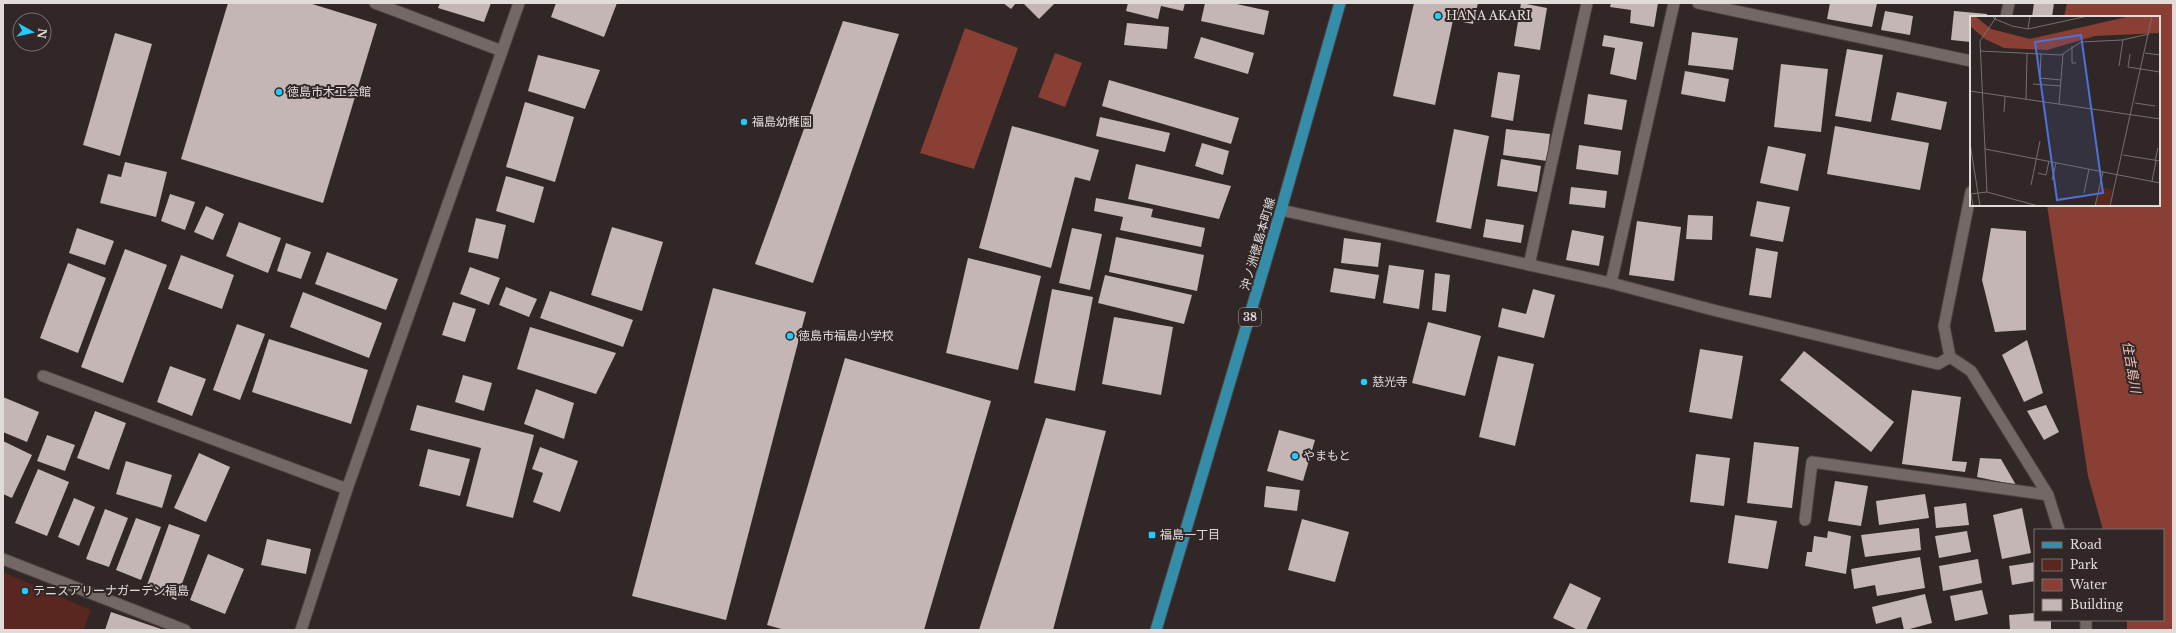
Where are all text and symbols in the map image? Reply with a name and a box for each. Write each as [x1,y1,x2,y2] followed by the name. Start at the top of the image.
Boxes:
[1446,8,1531,23] place label: HANA AKARI
[1433,11,1443,21] marker: HANA AKARI
[12,12,52,52] north arrow
[1970,16,2160,206] inset map
[34,27,50,40] text: N
[287,84,371,99] place label: 徳島市木工会館
[274,87,284,97] marker: 徳島市木工会館
[752,114,812,129] place label: 福島幼稚園
[739,117,749,127] marker: 福島幼稚園
[1237,196,1278,292] street label: 沖ノ洲徳島本町線
[1239,308,1261,326] road number: 38
[798,328,894,343] place label: 徳島市福島小学校
[785,331,795,341] marker: 徳島市福島小学校
[2119,340,2145,396] water label: 住吉島川
[1372,374,1408,389] place label: 慈光寺
[1359,377,1369,387] marker: 慈光寺
[1303,448,1351,463] place label: やまもと
[1290,451,1300,461] marker: やまもと
[1160,527,1220,542] place label: 福島一丁目
[2034,529,2164,621] legend
[1147,530,1157,540] marker: 福島一丁目
[2070,537,2102,552] text: Road
[2070,557,2098,572] text: Park
[2069,577,2107,592] text: Water
[33,583,189,598] place label: テニスアリーナガーデン福島
[20,586,30,596] marker: テニスアリーナガーデン福島
[2070,597,2124,612] text: Building

